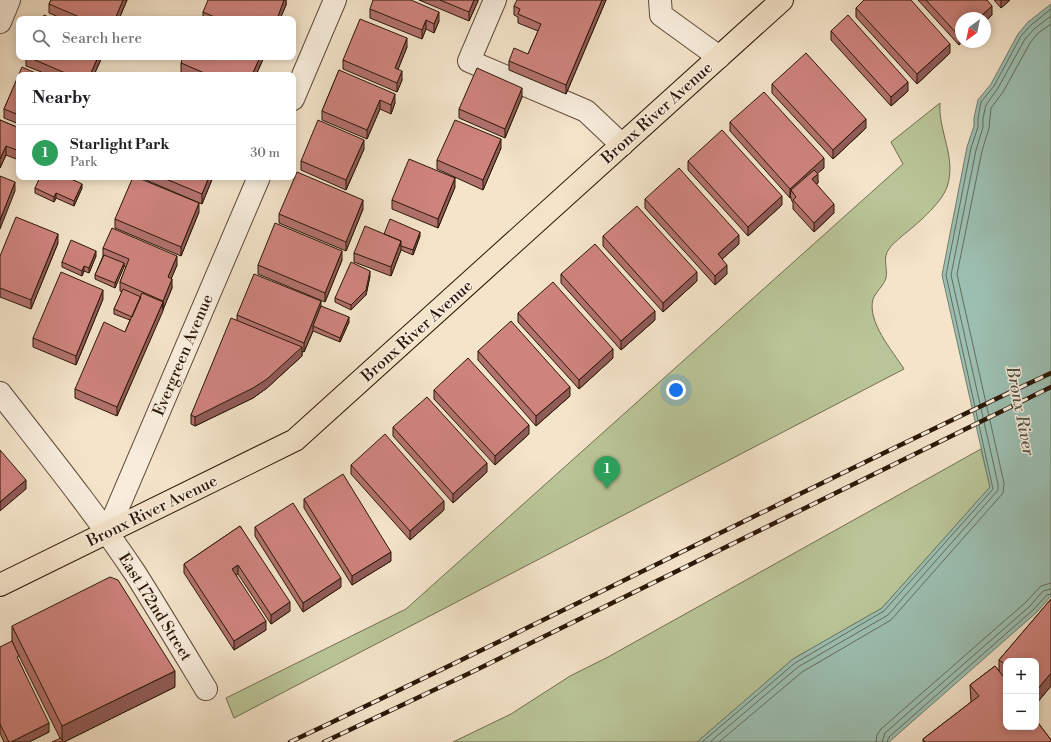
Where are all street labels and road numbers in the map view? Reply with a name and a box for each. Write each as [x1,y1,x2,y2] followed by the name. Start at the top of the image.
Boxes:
[596,58,717,169] street label: Bronx River Avenue
[356,276,477,387] street label: Bronx River Avenue
[148,291,218,419] street label: Evergreen Avenue
[82,471,221,552] street label: Bronx River Avenue
[114,549,196,665] street label: East 172nd Street

